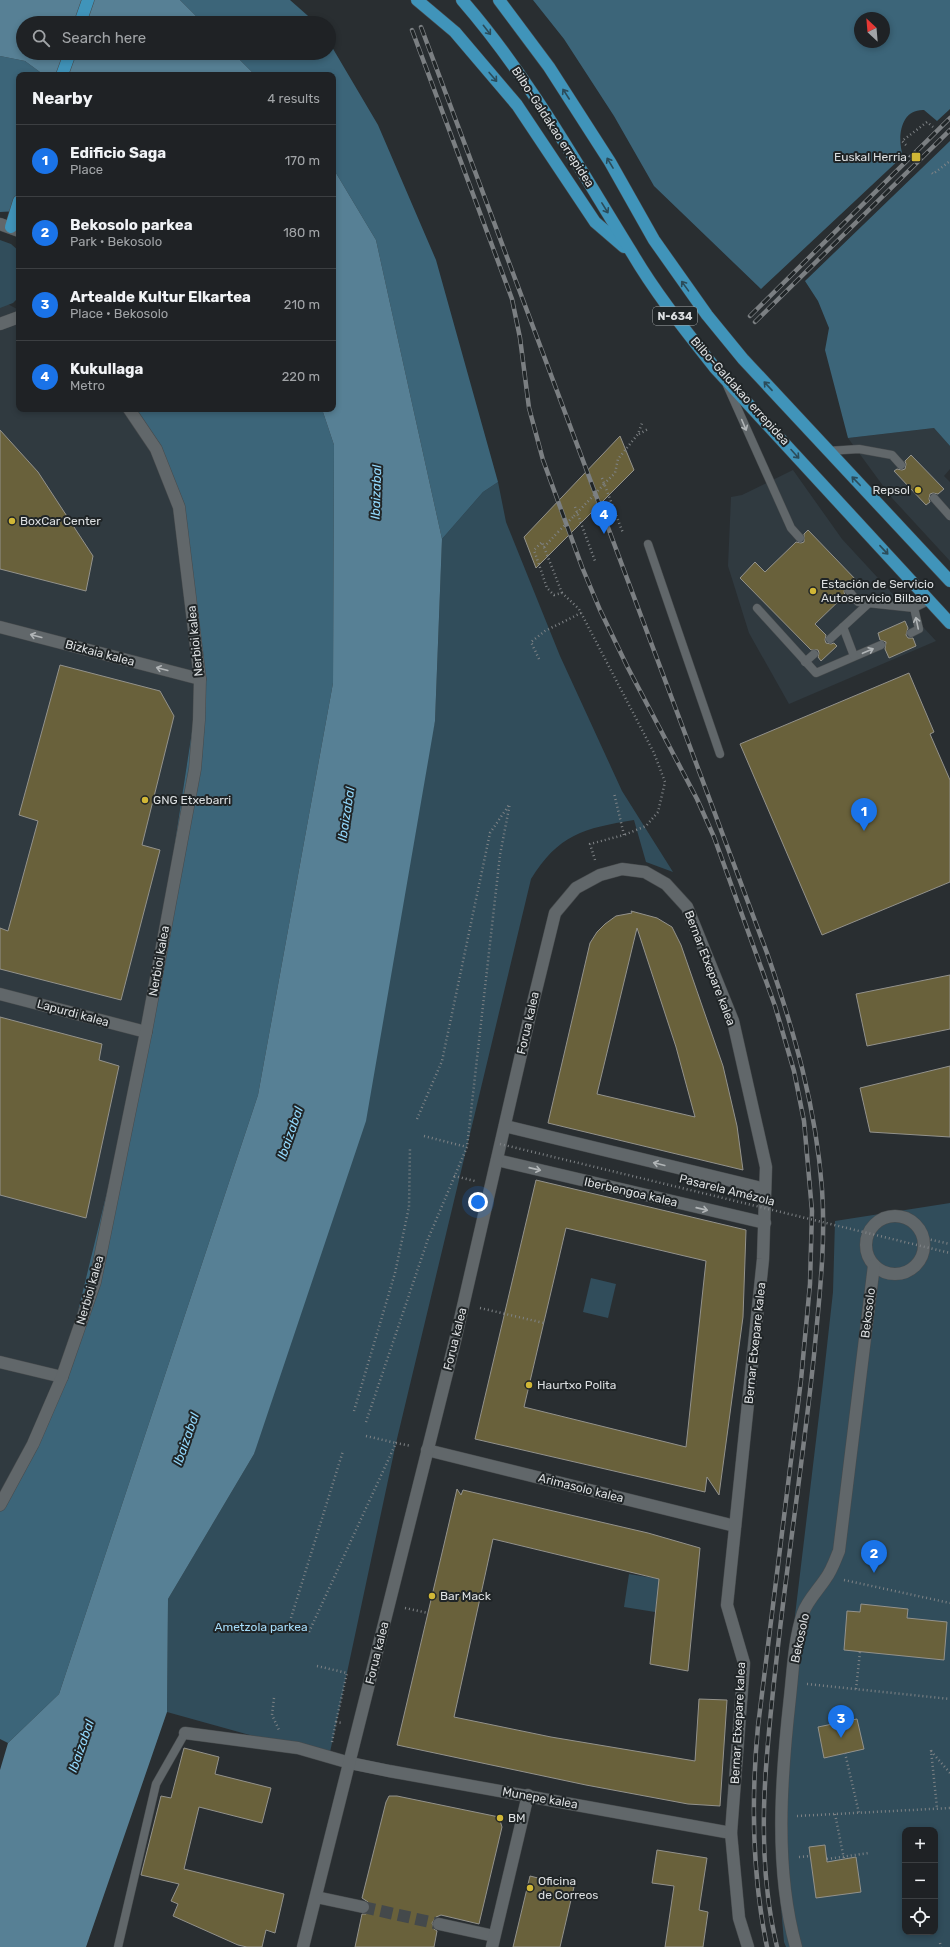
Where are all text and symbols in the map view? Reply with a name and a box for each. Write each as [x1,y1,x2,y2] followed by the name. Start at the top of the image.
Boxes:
[854,12,890,48] north arrow
[16,16,336,60] search box
[483,24,491,35] one-way arrow
[30,27,52,49] icon: search
[62,29,146,47] text: Search here
[509,64,597,190] street label: Bilbo-Galdakao errepidea
[489,72,498,82] one-way arrow
[32,88,93,108] text: Nearby
[562,88,571,99] one-way arrow
[267,91,320,106] text: 4 results
[70,144,166,162] text: Edificio Saga
[834,150,907,164] place label: Euskal Herria
[910,151,922,163] marker: Euskal Herria
[42,153,48,168] text: 1
[285,153,320,168] text: 170 m
[606,158,614,169] one-way arrow
[70,162,103,177] text: Place
[602,202,610,214] one-way arrow
[70,216,193,234] text: Bekosolo parkea
[41,225,49,240] text: 2
[283,225,320,240] text: 180 m
[70,234,162,249] text: Park · Bekosolo
[681,280,689,291] one-way arrow
[70,288,251,306] text: Artealde Kultur Elkartea
[41,297,49,312] text: 3
[284,297,320,312] text: 210 m
[70,306,168,321] text: Place · Bekosolo
[653,307,697,325] road number: N-634
[688,334,792,448] street label: Bilbo-Galdakao errepidea
[70,360,143,378] text: Kukullaga
[41,369,49,384] text: 4
[282,369,320,384] text: 220 m
[70,378,105,393] text: Metro
[763,381,773,391] one-way arrow
[741,419,749,431] one-way arrow
[791,449,800,459] one-way arrow
[368,464,384,520] water label: Ibaizabal
[851,476,861,486] one-way arrow
[872,483,910,497] place label: Repsol
[913,485,923,495] marker: Repsol
[591,501,617,534] pin: 4
[20,514,101,528] place label: BoxCar Center
[7,516,17,526] marker: BoxCar Center
[879,545,888,555] one-way arrow
[821,577,934,605] place label: Estación de Servicio Autoservicio Bilbao
[808,586,818,596] marker: Estación de Servicio Autoservicio Bilbao
[184,605,206,677] street label: Nerbioi kalea
[913,617,921,630] one-way arrow
[30,632,43,640] one-way arrow
[64,637,136,669] street label: Bizkaia kalea
[861,646,873,654] one-way arrow
[156,665,169,673] one-way arrow
[334,785,358,842] water label: Ibaizabal
[153,793,231,807] place label: GNG Etxebarri
[140,795,150,805] marker: GNG Etxebarri
[851,798,877,831] pin: 1
[682,908,738,1028] street label: Bernar Etxepare kalea
[146,925,172,997] street label: Nerbioi kalea
[514,990,542,1056] street label: Forua kalea
[35,997,111,1029] street label: Lapurdi kalea
[274,1104,306,1161] water label: Ibaizabal
[653,1160,666,1167] one-way arrow
[528,1166,541,1174] one-way arrow
[678,1171,776,1209] street label: Pasarela Amézola
[583,1174,679,1210] street label: Iberbengoa kalea
[468,1192,488,1212] your location
[695,1205,708,1213] one-way arrow
[73,1254,107,1326] street label: Nerbioi kalea
[742,1282,768,1404] street label: Bernar Etxepare kalea
[858,1287,878,1339] street label: Bekosolo
[440,1306,470,1372] street label: Forua kalea
[537,1378,616,1392] place label: Haurtxo Polita
[524,1380,534,1390] marker: Haurtxo Polita
[170,1410,202,1467] water label: Ibaizabal
[537,1471,625,1505] street label: Arimasolo kalea
[861,1540,887,1573] pin: 2
[440,1589,492,1603] place label: Bar Mack
[427,1591,437,1601] marker: Bar Mack
[788,1612,812,1664] street label: Bekosolo
[214,1620,308,1634] park label: Ametzola parkea
[362,1620,392,1686] street label: Forua kalea
[728,1662,748,1784] street label: Bernar Etxepare kalea
[828,1705,854,1738] pin: 3
[65,1717,97,1774] water label: Ibaizabal
[501,1784,579,1812] street label: Munepe kalea
[508,1811,526,1825] place label: BM
[495,1813,505,1823] marker: BM
[902,1827,938,1935] map controls
[902,1827,938,1863] button: +
[902,1863,938,1899] button: −
[538,1874,598,1902] place label: Oficina de Correos
[525,1883,535,1893] marker: Oficina de Correos
[902,1899,938,1935] button: locate

